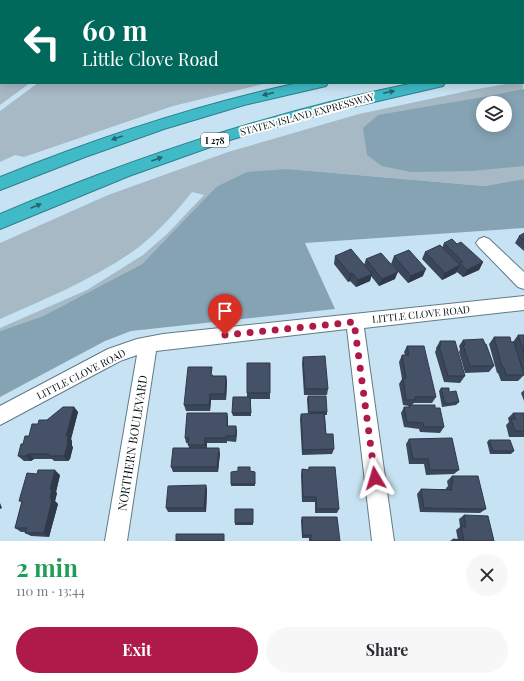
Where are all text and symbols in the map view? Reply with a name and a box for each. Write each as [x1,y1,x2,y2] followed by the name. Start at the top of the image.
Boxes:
[82,11,148,48] text: 60 m
[16,16,68,68] icon: left
[82,47,219,71] text: Little Clove Road
[238,89,376,139] street label: STATEN ISLAND EXPRESSWAY
[383,89,396,95] one-way arrow
[262,92,275,98] one-way arrow
[476,96,512,132] map controls
[476,96,512,132] button: layers
[201,133,229,147] road number: I 278
[110,136,122,142] one-way arrow
[152,156,164,162] one-way arrow
[30,203,42,209] one-way arrow
[208,294,242,335] pin
[214,300,236,322] icon: arrive
[371,302,471,326] street label: LITTLE CLOVE ROAD
[34,345,128,403] street label: LITTLE CLOVE ROAD
[113,374,151,512] street label: NORTHERN BOULEVARD
[354,457,396,499] position arrow
[16,551,78,583] text: 2 min
[466,554,508,596] button: close
[16,582,85,599] text: 110 m · 13:44
[16,627,258,673] button: Exit
[266,627,508,673] button: Share

